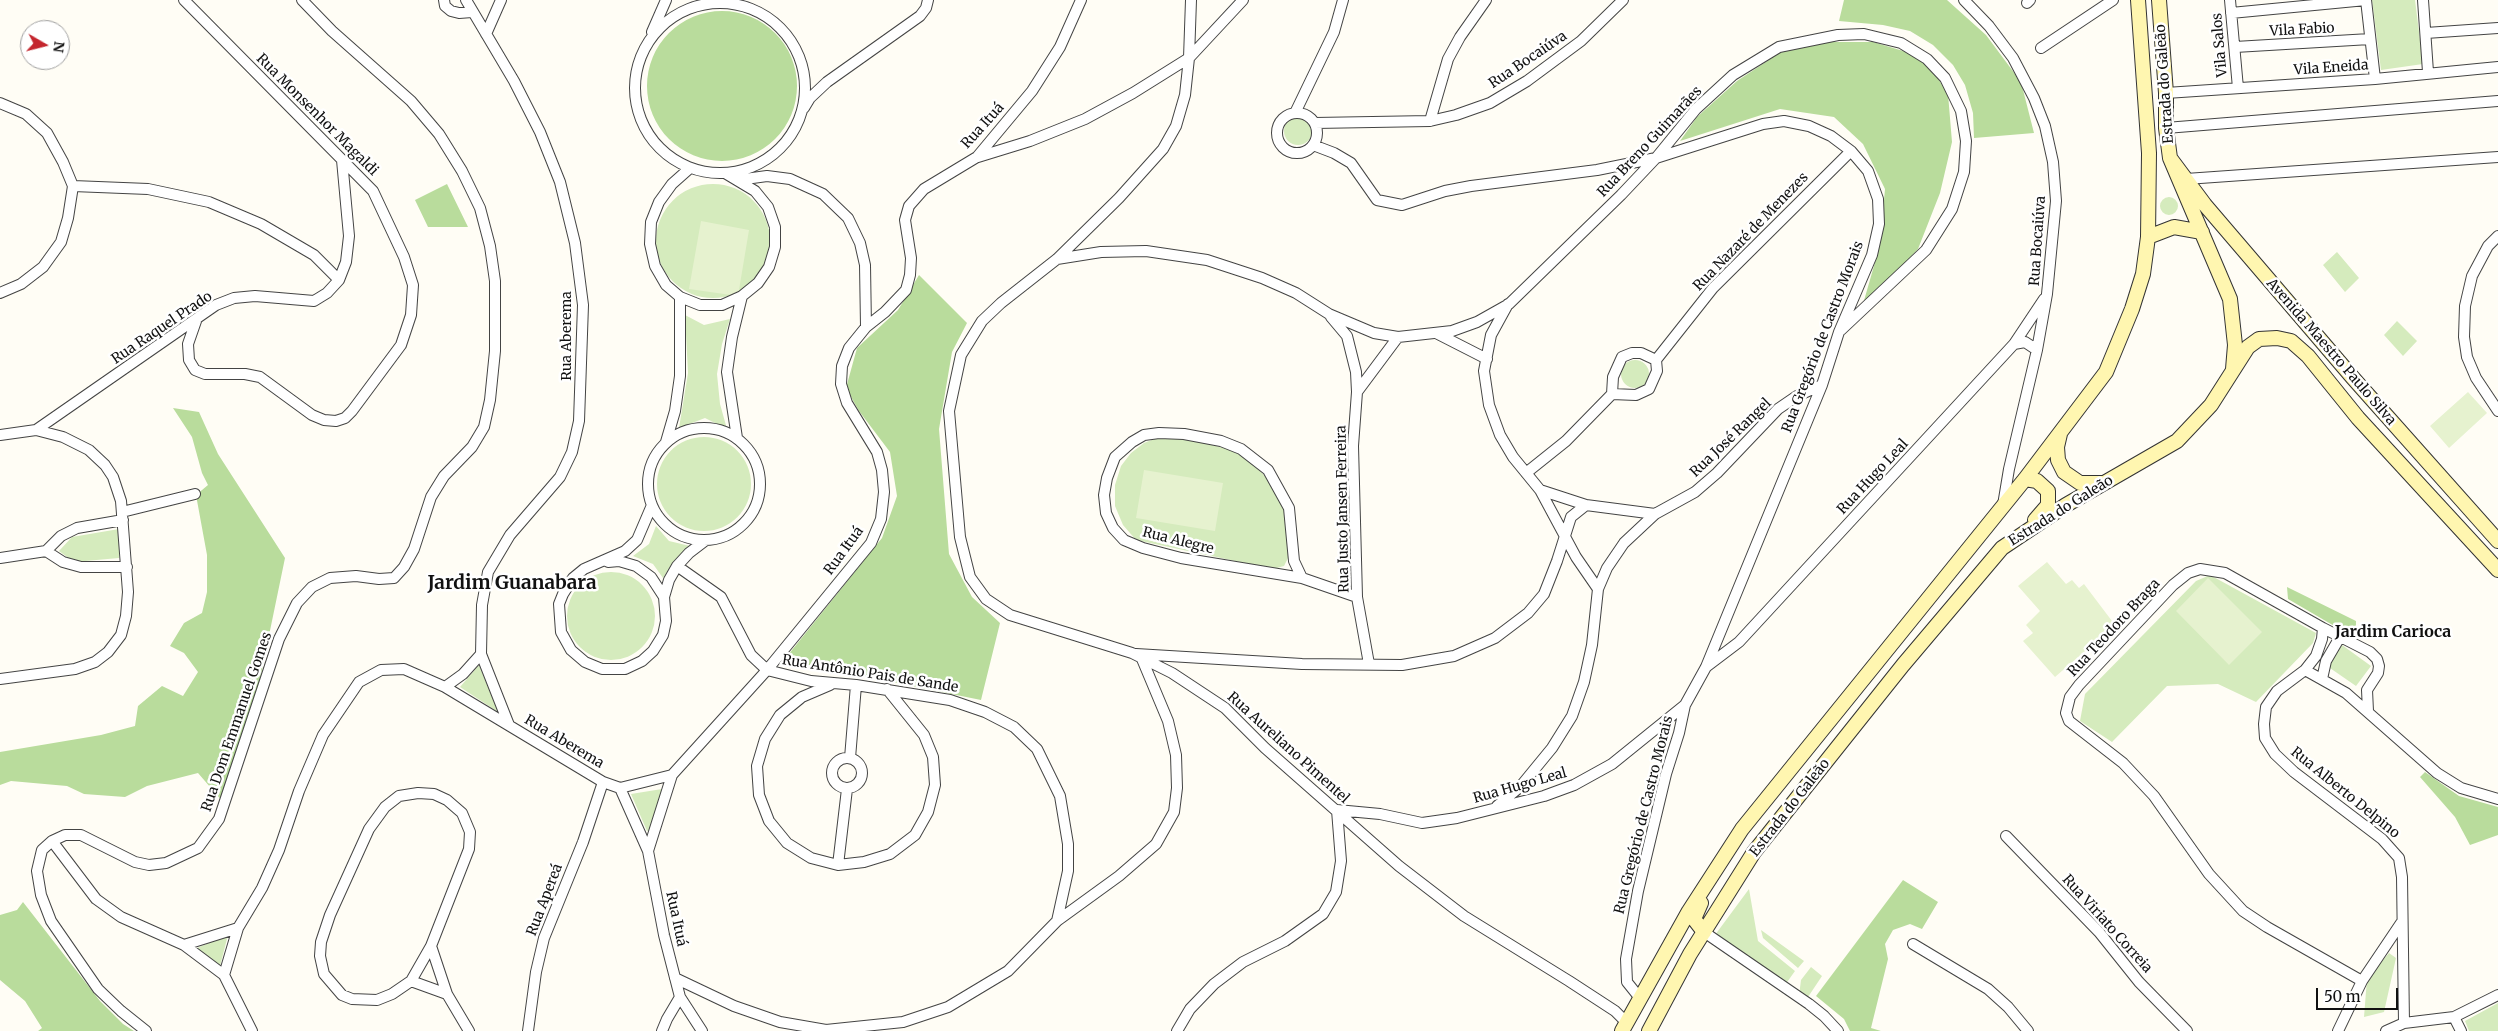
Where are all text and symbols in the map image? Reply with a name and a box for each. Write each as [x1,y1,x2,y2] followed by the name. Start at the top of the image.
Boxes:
[2209,12,2231,78] street label: Vila Salos
[20,20,70,70] north arrow
[2269,20,2335,40] street label: Vila Fabio
[2152,24,2178,144] street label: Estrada do Galeão
[1486,28,1570,92] street label: Rua Bocaiúva
[49,40,69,54] text: N
[253,51,381,179] street label: Rua Monsenhor Magaldi
[2293,57,2369,79] street label: Vila Eneida
[1594,83,1706,201] street label: Rua Breno Guimarães
[958,100,1008,152] street label: Rua Ituá
[1690,169,1812,295] street label: Rua Nazaré de Menezes
[2026,195,2050,287] street label: Rua Bocaiúva
[1779,239,1867,435] street label: Rua Gregório de Castro Morais
[2263,275,2399,429] street label: Avenida Maestro Paulo Silva
[108,288,216,368] street label: Rua Raquel Prado
[559,291,575,381] street label: Rua Aberema
[1687,395,1775,481] street label: Rua José Rangel
[1333,425,1353,593] street label: Rua Justo Jansen Ferreira
[1834,436,1912,518] street label: Rua Hugo Leal
[2006,472,2116,550] street label: Estrada do Galeão
[821,524,867,578] street label: Rua Ituá
[1141,524,1215,558] street label: Rua Alegre
[427,573,597,595] district label: Jardim Guanabara
[2064,576,2164,680] street label: Rua Teodoro Braga
[2335,622,2451,642] district label: Jardim Carioca
[198,630,276,814] street label: Rua Dom Emmanuel Gomes
[781,652,959,696] street label: Rua Antônio Pais de Sande
[1224,689,1352,807] street label: Rua Aureliano Pimentel
[521,712,607,772] street label: Rua Aberema
[1611,714,1677,916] street label: Rua Gregório de Castro Morais
[2287,744,2403,842] street label: Rua Alberto Delpino
[1747,756,1833,860] street label: Estrada do Galeão
[1471,765,1569,807] street label: Rua Hugo Leal
[524,862,566,938] street label: Rua Apereá
[2058,871,2156,977] street label: Rua Viriato Correia
[662,890,690,948] street label: Rua Ituá
[2318,978,2400,1010] scale bar
[2324,987,2361,1006] text: 50 m

